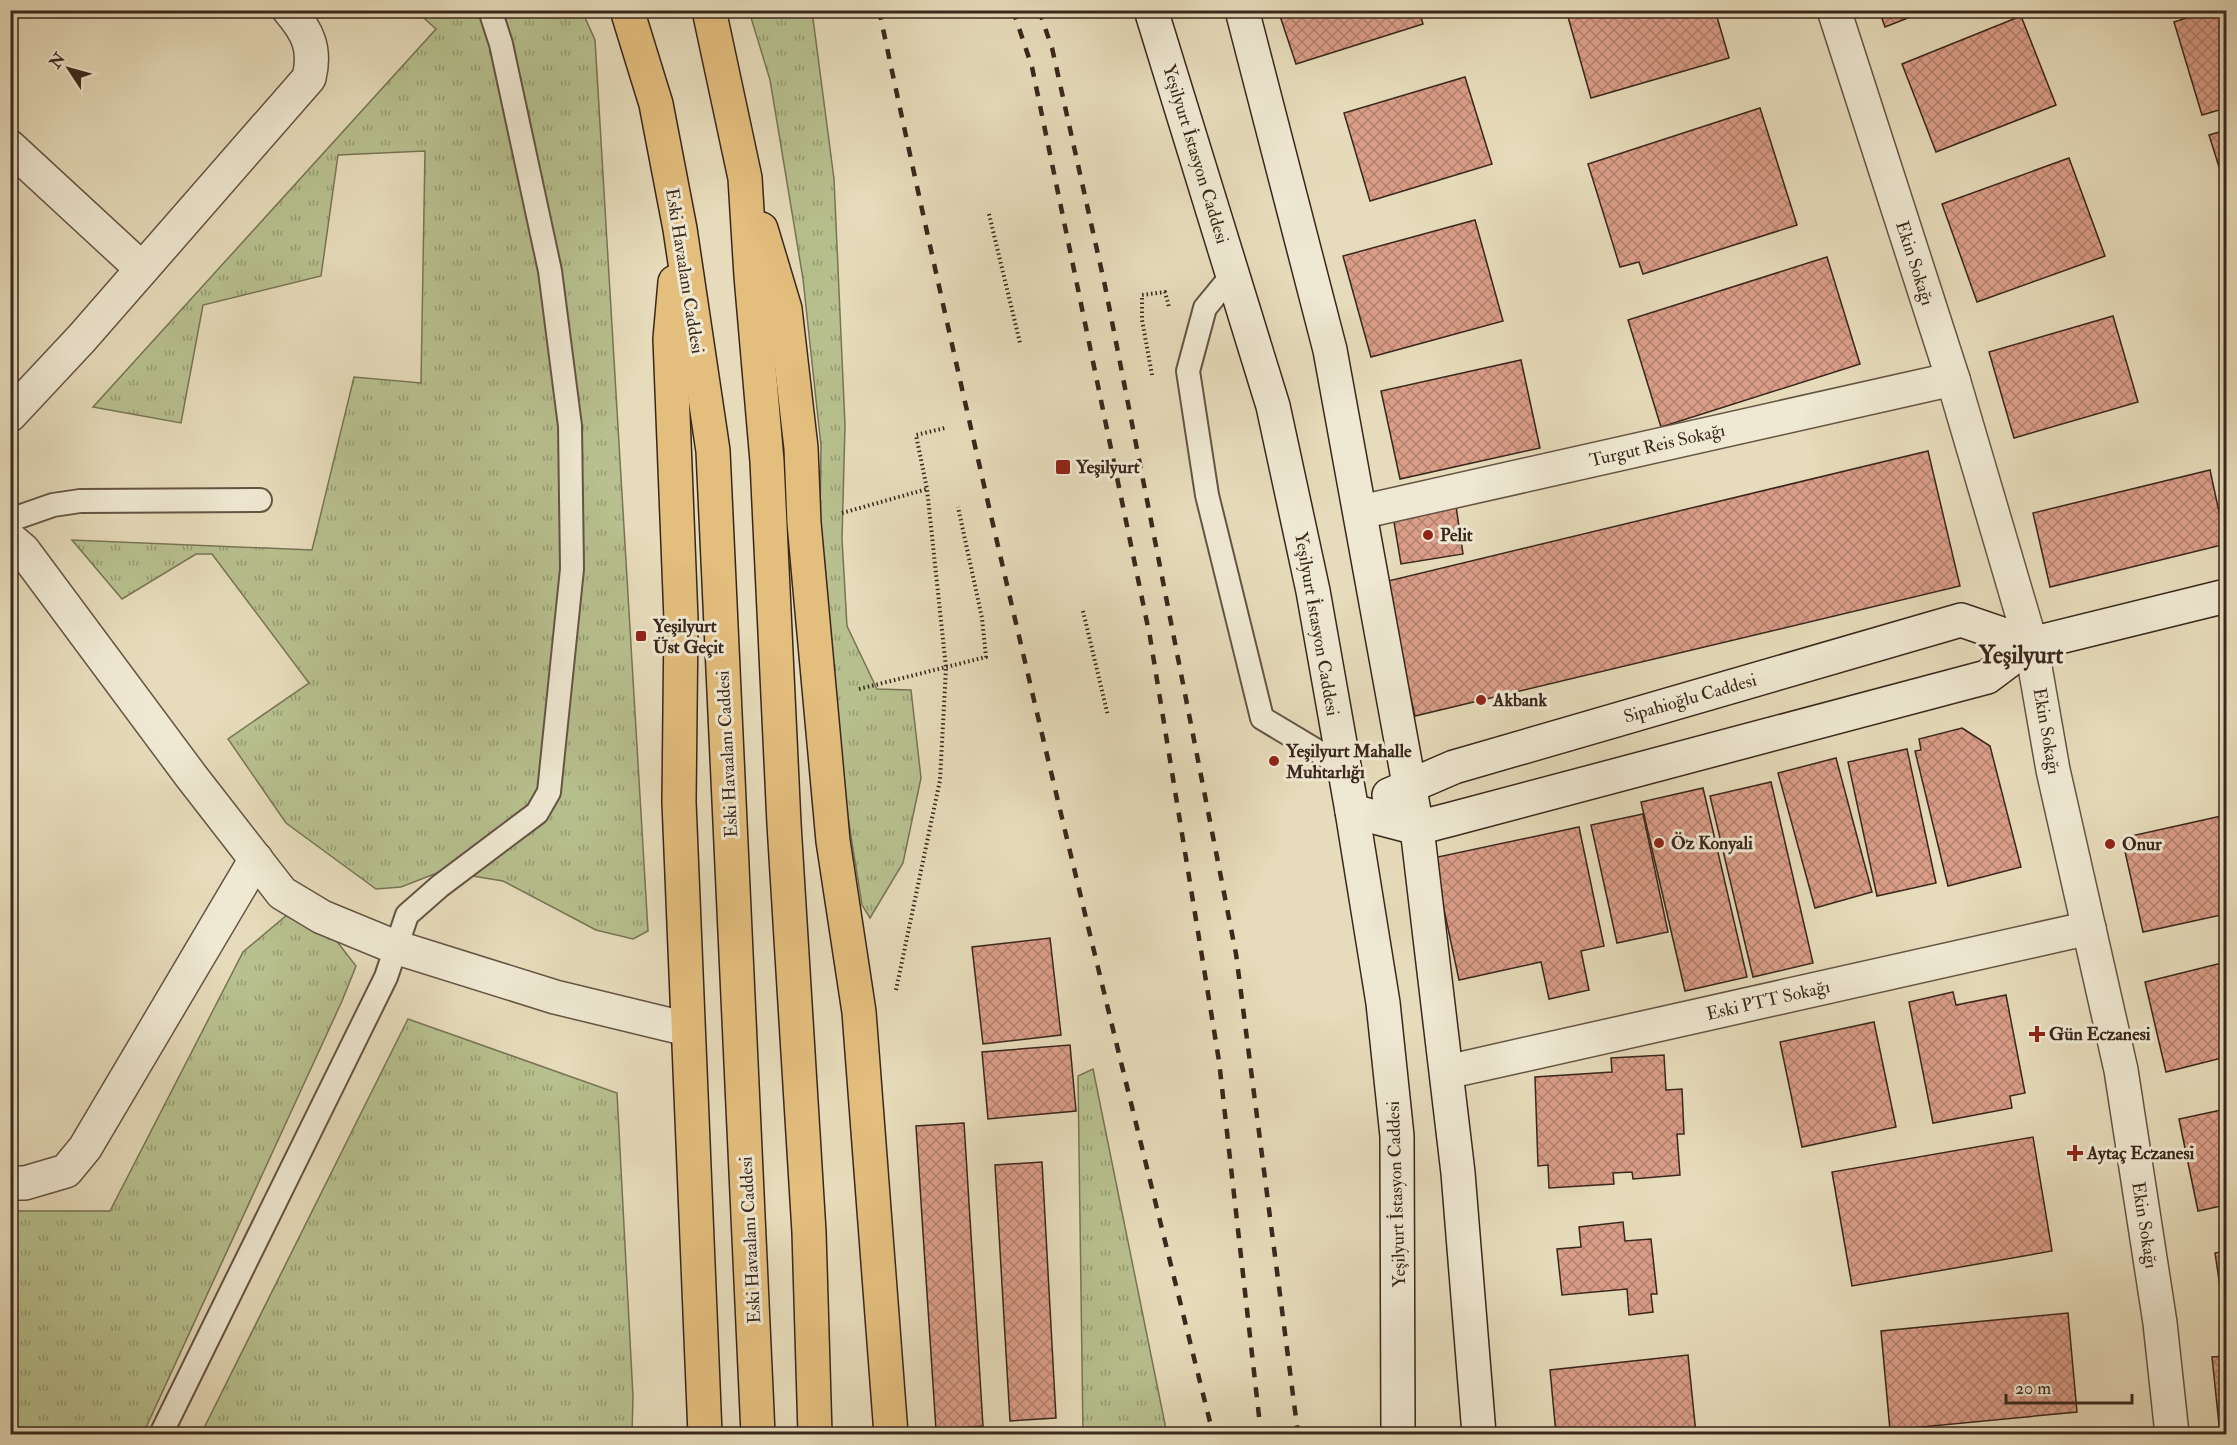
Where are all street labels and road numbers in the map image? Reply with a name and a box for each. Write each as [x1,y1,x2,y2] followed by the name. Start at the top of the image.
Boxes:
[1157,62,1234,247] street label: Yeşilyurt İstasyon Caddesi
[660,187,709,356] street label: Eski Havaalanı Caddesi
[1890,218,1939,309] street label: Ekin Sokağı
[1587,419,1727,472] street label: Turgut Reis Sokağı
[1289,530,1344,718] street label: Yeşilyurt İstasyon Caddesi
[1621,668,1759,728] street label: Sipahioğlu Caddesi
[712,670,743,838] street label: Eski Havaalanı Caddesi
[2028,686,2065,776] street label: Ekin Sokağı
[1704,975,1832,1026] street label: Eski PTT Sokağı
[1382,1100,1411,1288] street label: Yeşilyurt İstasyon Caddesi
[735,1156,766,1324] street label: Eski Havaalanı Caddesi
[2126,1180,2163,1270] street label: Ekin Sokağı

